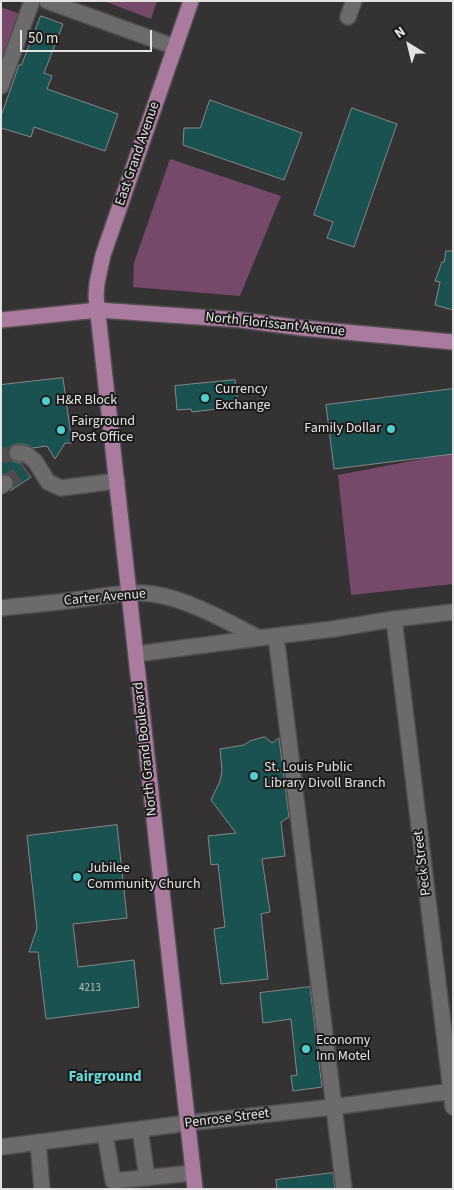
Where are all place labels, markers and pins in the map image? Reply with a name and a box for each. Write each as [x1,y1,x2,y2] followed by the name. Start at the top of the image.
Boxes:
[215,382,270,414] place label: Currency Exchange
[199,392,211,404] marker: Currency Exchange
[56,393,117,409] place label: H&R Block
[40,395,52,407] marker: H&R Block
[71,414,135,447] place label: Fairground Post Office
[304,421,381,437] place label: Family Dollar
[385,423,397,435] marker: Family Dollar
[55,424,67,436] marker: Fairground Post Office
[264,760,386,792] place label: St. Louis Public Library Divoll Branch
[248,770,260,782] marker: St. Louis Public Library Divoll Branch
[87,861,201,894] place label: Jubilee Community Church
[71,871,83,883] marker: Jubilee Community Church
[316,1033,370,1066] place label: Economy Inn Motel
[300,1043,312,1055] marker: Economy Inn Motel

